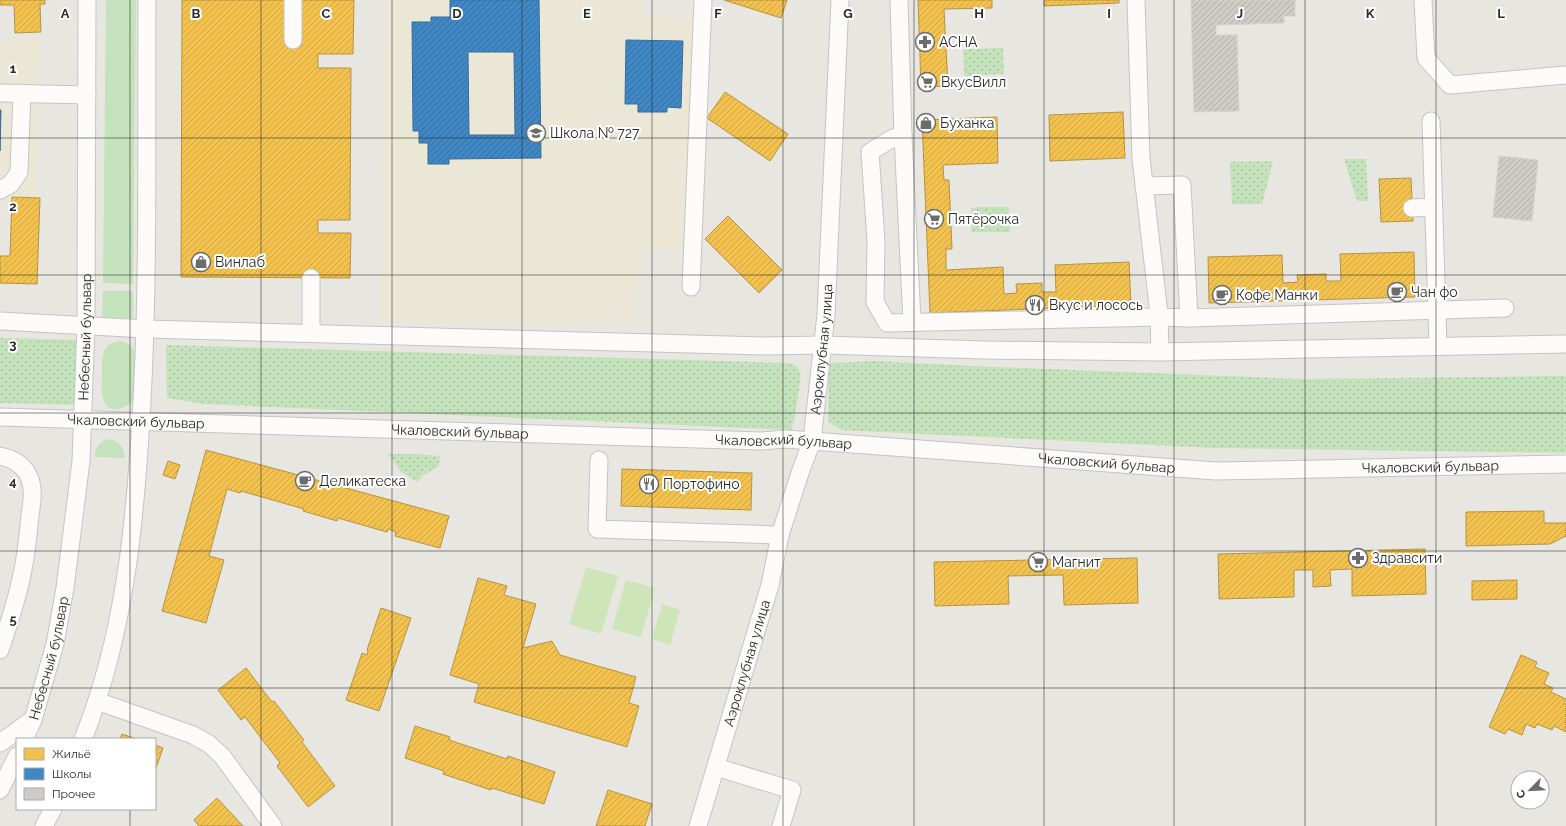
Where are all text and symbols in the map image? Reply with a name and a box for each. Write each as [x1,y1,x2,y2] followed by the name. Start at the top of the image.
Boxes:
[61,6,70,21] text: A
[192,6,201,21] text: B
[322,6,331,21] text: C
[452,6,462,21] text: D
[583,6,591,21] text: E
[714,6,722,21] text: F
[843,6,853,21] text: G
[974,6,984,21] text: H
[1107,6,1111,21] text: I
[1237,6,1243,21] text: J
[1366,6,1375,21] text: K
[1497,6,1505,21] text: L
[914,31,936,53] pharmacy icon: АСНА
[939,34,978,50] place label: АСНА
[10,61,17,76] text: 1
[916,71,938,93] supermarket icon: ВкусВилл
[941,74,1006,90] place label: ВкусВилл
[915,112,937,134] shop icon: Буханка
[940,115,994,131] place label: Буханка
[525,122,547,144] school or university icon: Школа № 727
[550,125,640,141] place label: Школа № 727
[9,199,17,214] text: 2
[923,208,945,230] supermarket icon: Пятёрочка
[948,211,1019,227] place label: Пятёрочка
[190,251,212,273] shop icon: Винлаб
[215,254,265,270] place label: Винлаб
[75,273,94,401] street label: Небесный бульвар
[1386,281,1408,303] cafe icon: Чан фо
[807,284,835,416] street label: Аэроклубная улица
[1211,284,1233,306] cafe icon: Кофе Манки
[1411,284,1457,300] place label: Чан фо
[1236,287,1318,303] place label: Кофе Манки
[1024,294,1046,316] restaurant icon: Вкус и лосось
[1049,297,1143,313] place label: Вкус и лосось
[9,337,17,352] text: 3
[67,411,205,431] street label: Чкаловский бульвар
[391,421,529,442] street label: Чкаловский бульвар
[715,431,853,452] street label: Чкаловский бульвар
[1038,450,1176,476] street label: Чкаловский бульвар
[1361,457,1500,476] street label: Чкаловский бульвар
[294,470,316,492] cafe icon: Деликатеска
[319,473,406,489] place label: Деликатеска
[638,473,660,495] restaurant icon: Портофино
[9,474,17,489] text: 4
[663,476,740,492] place label: Портофино
[1347,547,1369,569] pharmacy icon: Здравсити
[1372,550,1442,566] place label: Здравсити
[1027,551,1049,573] supermarket icon: Магнит
[1052,554,1101,570] place label: Магнит
[25,595,71,722] street label: Небесный бульвар
[720,598,773,728] street label: Аэроклубная улица
[9,612,17,627] text: 5
[16,738,156,810] legend
[52,747,91,761] text: Жильё
[52,767,91,781] text: Школы
[1510,770,1550,810] north arrow
[52,787,95,801] text: Прочее
[1514,787,1529,800] text: С

